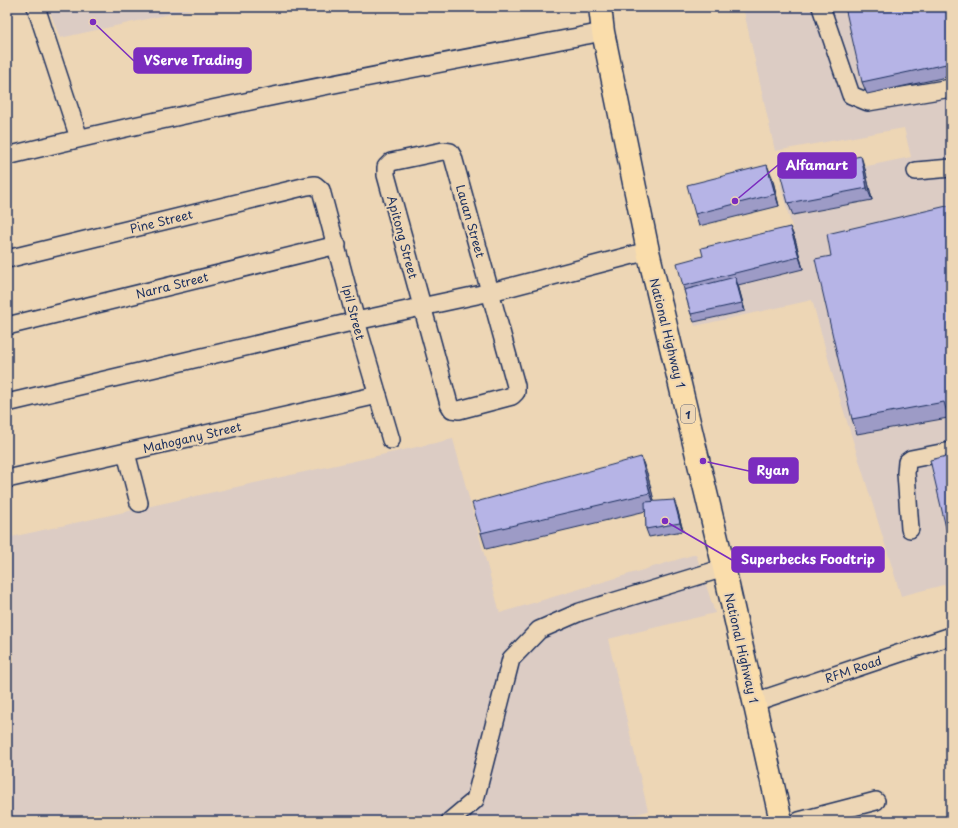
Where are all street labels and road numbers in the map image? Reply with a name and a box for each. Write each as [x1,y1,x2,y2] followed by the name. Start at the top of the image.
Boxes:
[452,182,490,260] street label: Lauan Street
[383,193,423,281] street label: Apitong Street
[128,204,195,237] street label: Pine Street
[134,267,210,303] street label: Narra Street
[646,276,690,390] street label: National Highway 1
[338,282,370,342] street label: Ipil Street
[681,405,695,423] road number: 1
[141,417,243,457] street label: Mahogany Street
[721,591,763,705] street label: National Highway 1
[822,651,884,687] street label: RFM Road

